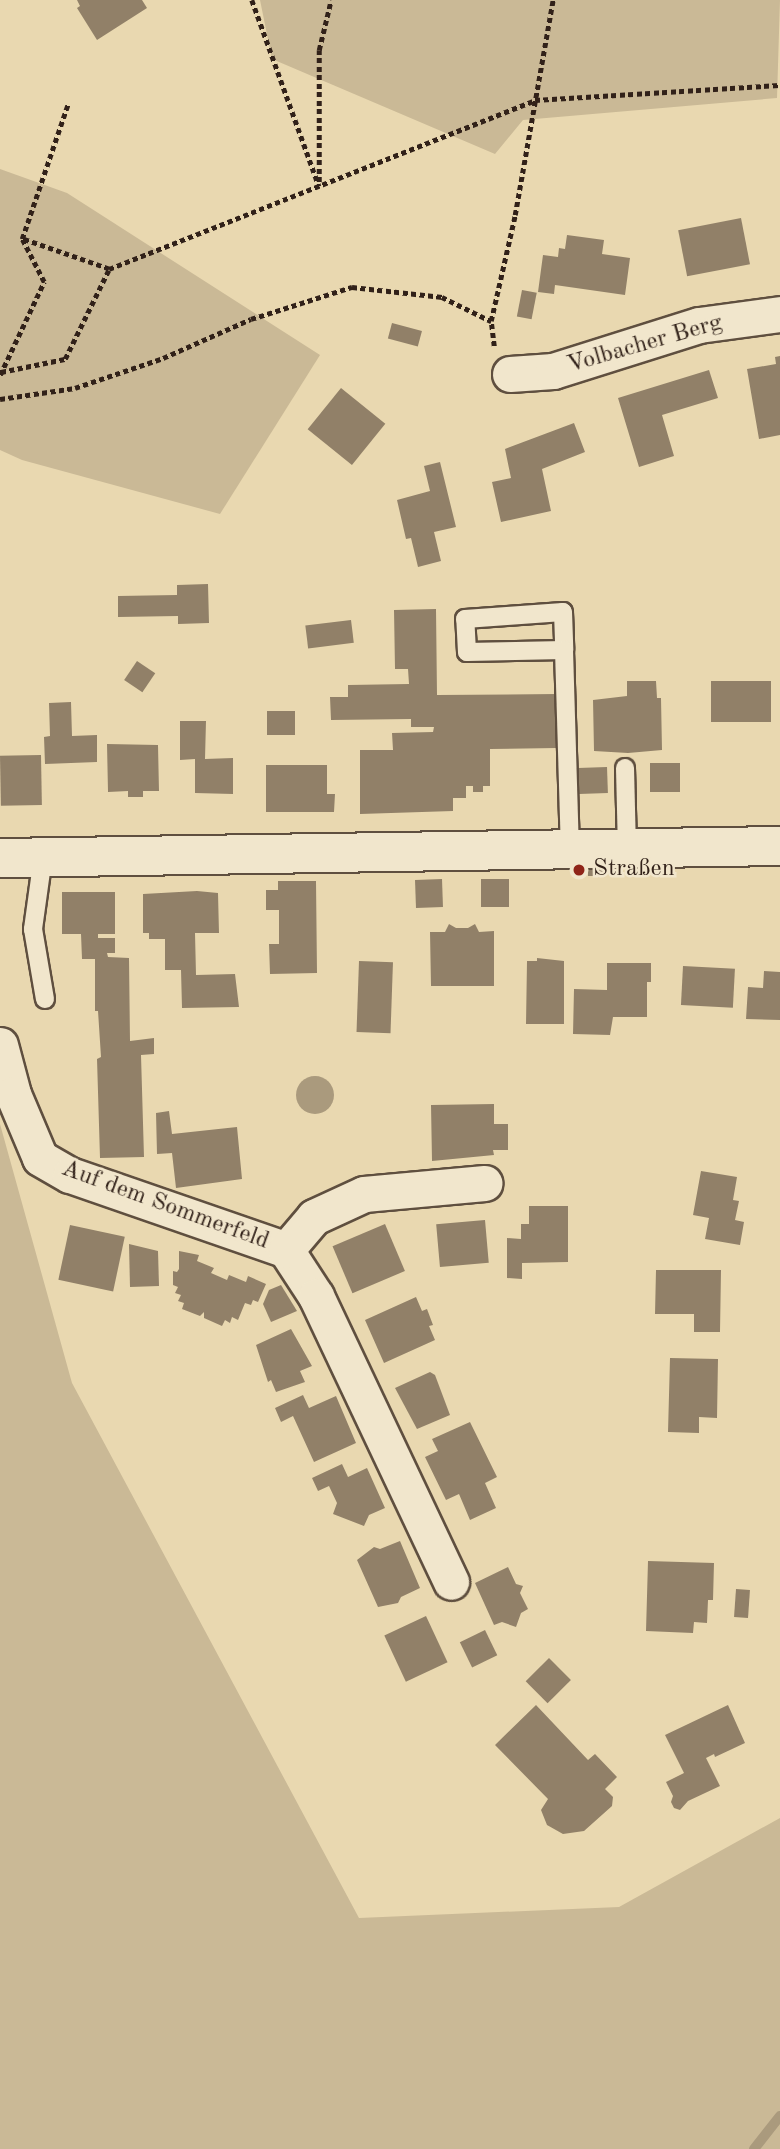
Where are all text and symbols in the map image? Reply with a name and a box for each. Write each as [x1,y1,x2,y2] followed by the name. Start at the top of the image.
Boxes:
[564,309,726,381] street label: Volbacher Berg
[593,856,675,884] place label: Straßen
[571,862,587,878] marker: Straßen
[57,1155,273,1257] street label: Auf dem Sommerfeld

